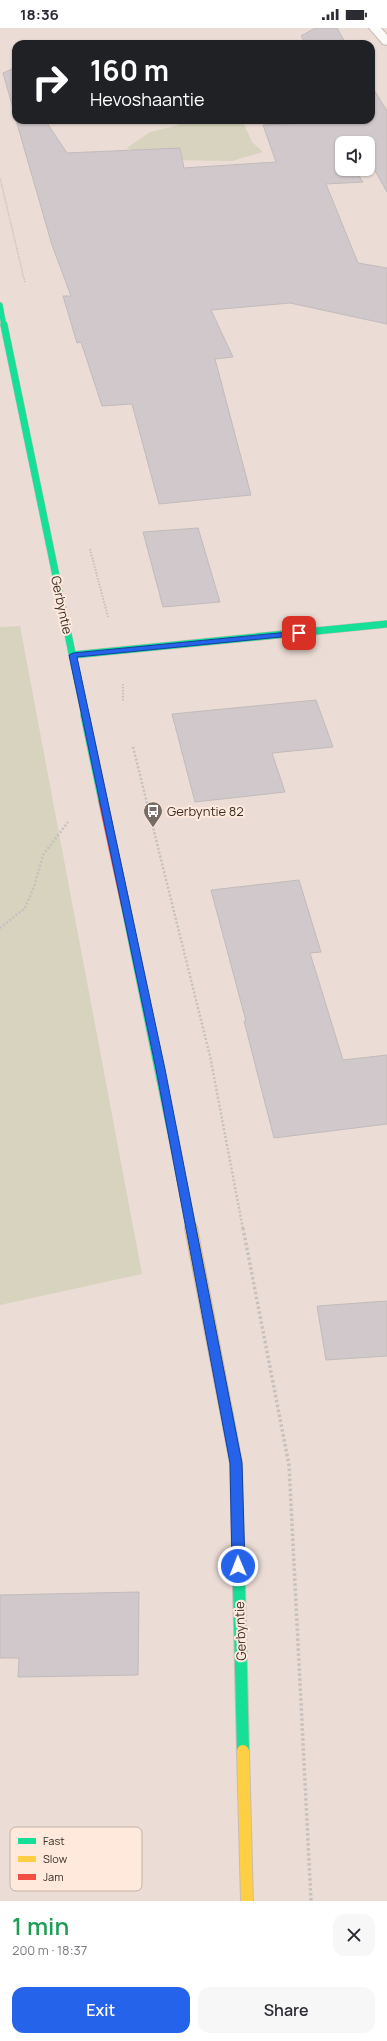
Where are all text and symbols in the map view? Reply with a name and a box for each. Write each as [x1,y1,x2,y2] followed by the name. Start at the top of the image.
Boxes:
[20,4,59,25] text: 18:36
[90,51,169,89] text: 160 m
[24,56,76,108] icon: right
[90,87,205,111] text: Hevoshaantie
[335,136,375,176] map controls
[335,136,375,176] button: sound
[47,574,77,636] street label: Gerbyntie
[282,616,316,650] pin
[288,622,310,644] icon: arrive
[142,800,164,828] bus stop icon: Gerbyntie 82
[167,802,244,820] place label: Gerbyntie 82
[217,1545,259,1587] position arrow
[230,1601,250,1661] street label: Gerbyntie
[10,1827,142,1891] legend
[43,1833,65,1848] text: Fast
[43,1851,68,1866] text: Slow
[43,1869,64,1884] text: Jam
[12,1909,69,1942] text: 1 min
[333,1914,375,1956] button: close
[12,1941,87,1959] text: 200 m · 18:37
[12,1987,190,2033] button: Exit
[198,1987,375,2033] button: Share

